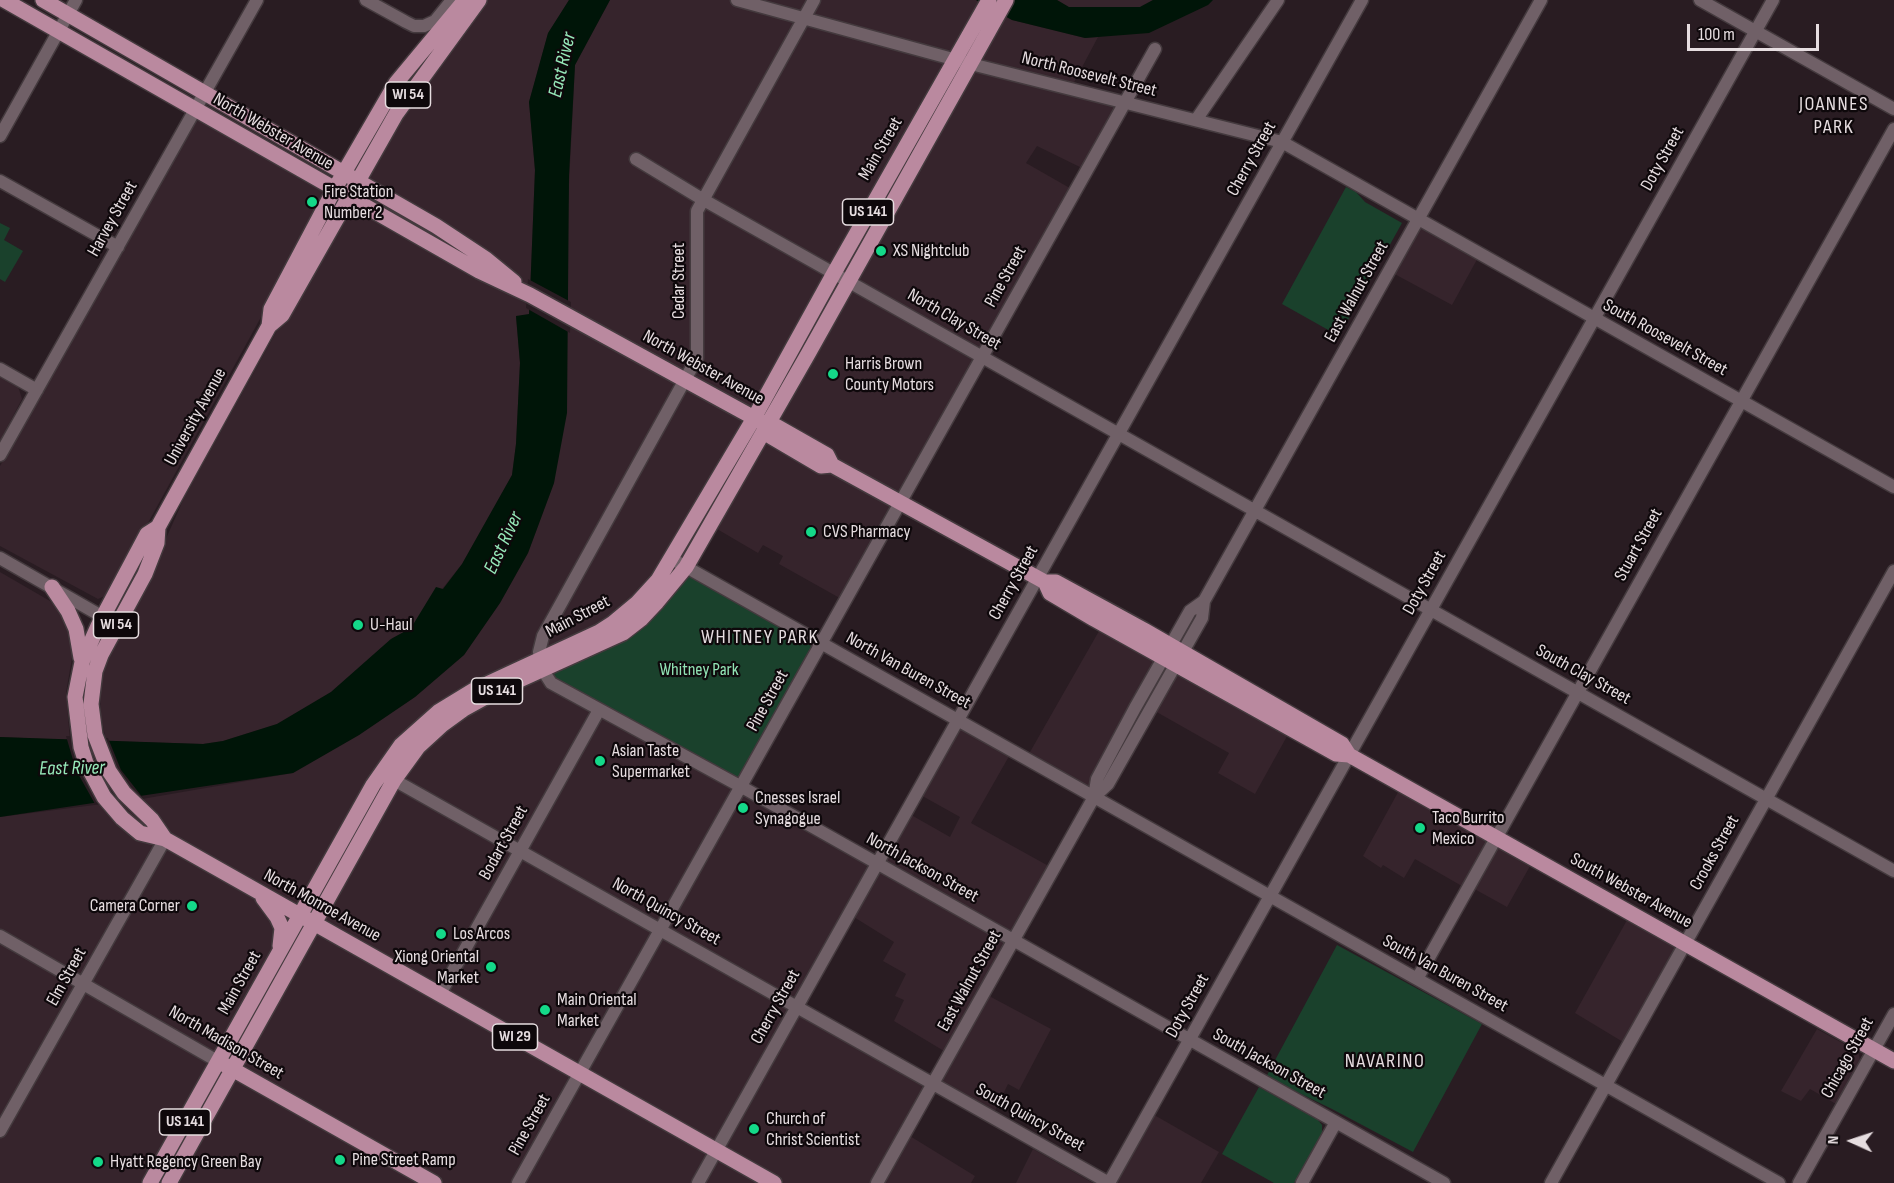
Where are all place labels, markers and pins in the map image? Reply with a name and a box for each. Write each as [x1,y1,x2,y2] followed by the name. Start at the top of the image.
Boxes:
[324,181,393,224] place label: Fire Station Number 2
[305,195,319,209] marker: Fire Station Number 2
[893,240,969,262] place label: XS Nightclub
[874,244,888,258] marker: XS Nightclub
[845,353,934,395] place label: Harris Brown County Motors
[826,367,840,381] marker: Harris Brown County Motors
[823,521,910,543] place label: CVS Pharmacy
[804,525,818,539] marker: CVS Pharmacy
[370,614,412,636] place label: U-Haul
[351,618,365,632] marker: U-Haul
[612,740,690,783] place label: Asian Taste Supermarket
[593,754,607,768] marker: Asian Taste Supermarket
[755,787,840,830] place label: Cnesses Israel Synagogue
[736,801,750,815] marker: Cnesses Israel Synagogue
[1432,807,1505,850] place label: Taco Burrito Mexico
[1413,821,1427,835] marker: Taco Burrito Mexico
[90,895,180,917] place label: Camera Corner
[185,899,199,913] marker: Camera Corner
[453,923,510,945] place label: Los Arcos
[434,927,448,941] marker: Los Arcos
[395,946,479,988] place label: Xiong Oriental Market
[484,960,498,974] marker: Xiong Oriental Market
[557,989,637,1032] place label: Main Oriental Market
[538,1003,552,1017] marker: Main Oriental Market
[766,1108,860,1150] place label: Church of Christ Scientist
[747,1122,761,1136] marker: Church of Christ Scientist
[352,1149,456,1171] place label: Pine Street Ramp
[110,1151,262,1173] place label: Hyatt Regency Green Bay
[333,1153,347,1167] marker: Pine Street Ramp
[91,1155,105,1169] marker: Hyatt Regency Green Bay

